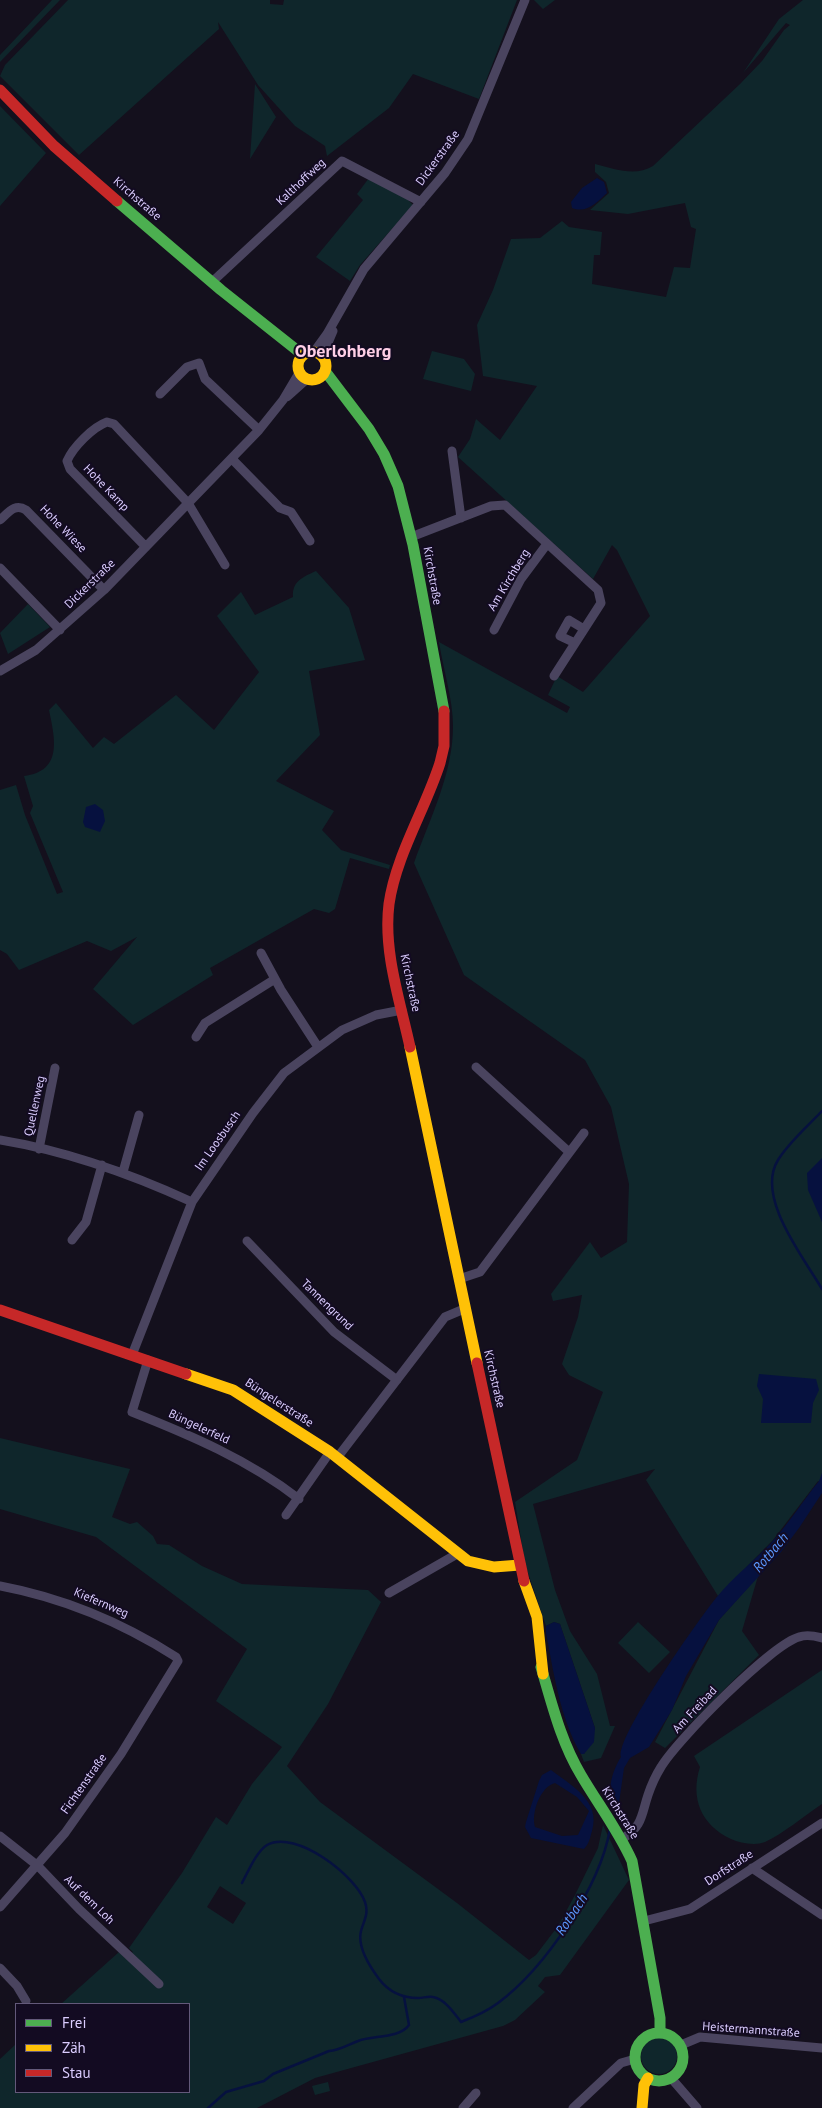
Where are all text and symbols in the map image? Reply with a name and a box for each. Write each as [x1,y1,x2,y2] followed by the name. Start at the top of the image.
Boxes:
[413,128,463,188] street label: Dickerstraße
[273,156,329,208] street label: Kalthoffweg
[110,174,164,224] street label: Kirchstraße
[295,341,391,363] district label: Oberlohberg
[80,462,132,514] street label: Hohe Kamp
[37,502,89,556] street label: Hohe Wiese
[420,546,444,606] street label: Kirchstraße
[485,546,533,614] street label: Am Kirchberg
[62,556,118,612] street label: Dickerstraße
[397,953,423,1013] street label: Kirchstraße
[22,1074,48,1138] street label: Quellenweg
[192,1108,244,1174] street label: Im Loosbusch
[298,1276,356,1334] street label: Tannengrund
[480,1349,508,1409] street label: Kirchstraße
[242,1376,316,1430] street label: Büngelerstraße
[166,1407,232,1447] street label: Büngelerfeld
[750,1530,792,1576] water label: Rotbach
[71,1585,131,1621] street label: Kiefernweg
[670,1684,720,1736] street label: Am Freibad
[58,1751,110,1817] street label: Fichtenstraße
[598,1784,642,1842] street label: Kirchstraße
[702,1847,756,1889] street label: Dorfstraße
[61,1872,117,1928] street label: Auf dem Loh
[552,1891,592,1939] water label: Rotbach
[15,2003,190,2093] legend
[62,2013,87,2032] text: Frei
[702,2019,800,2041] street label: Heistermannstraße
[62,2038,86,2057] text: Zäh
[62,2063,91,2082] text: Stau

